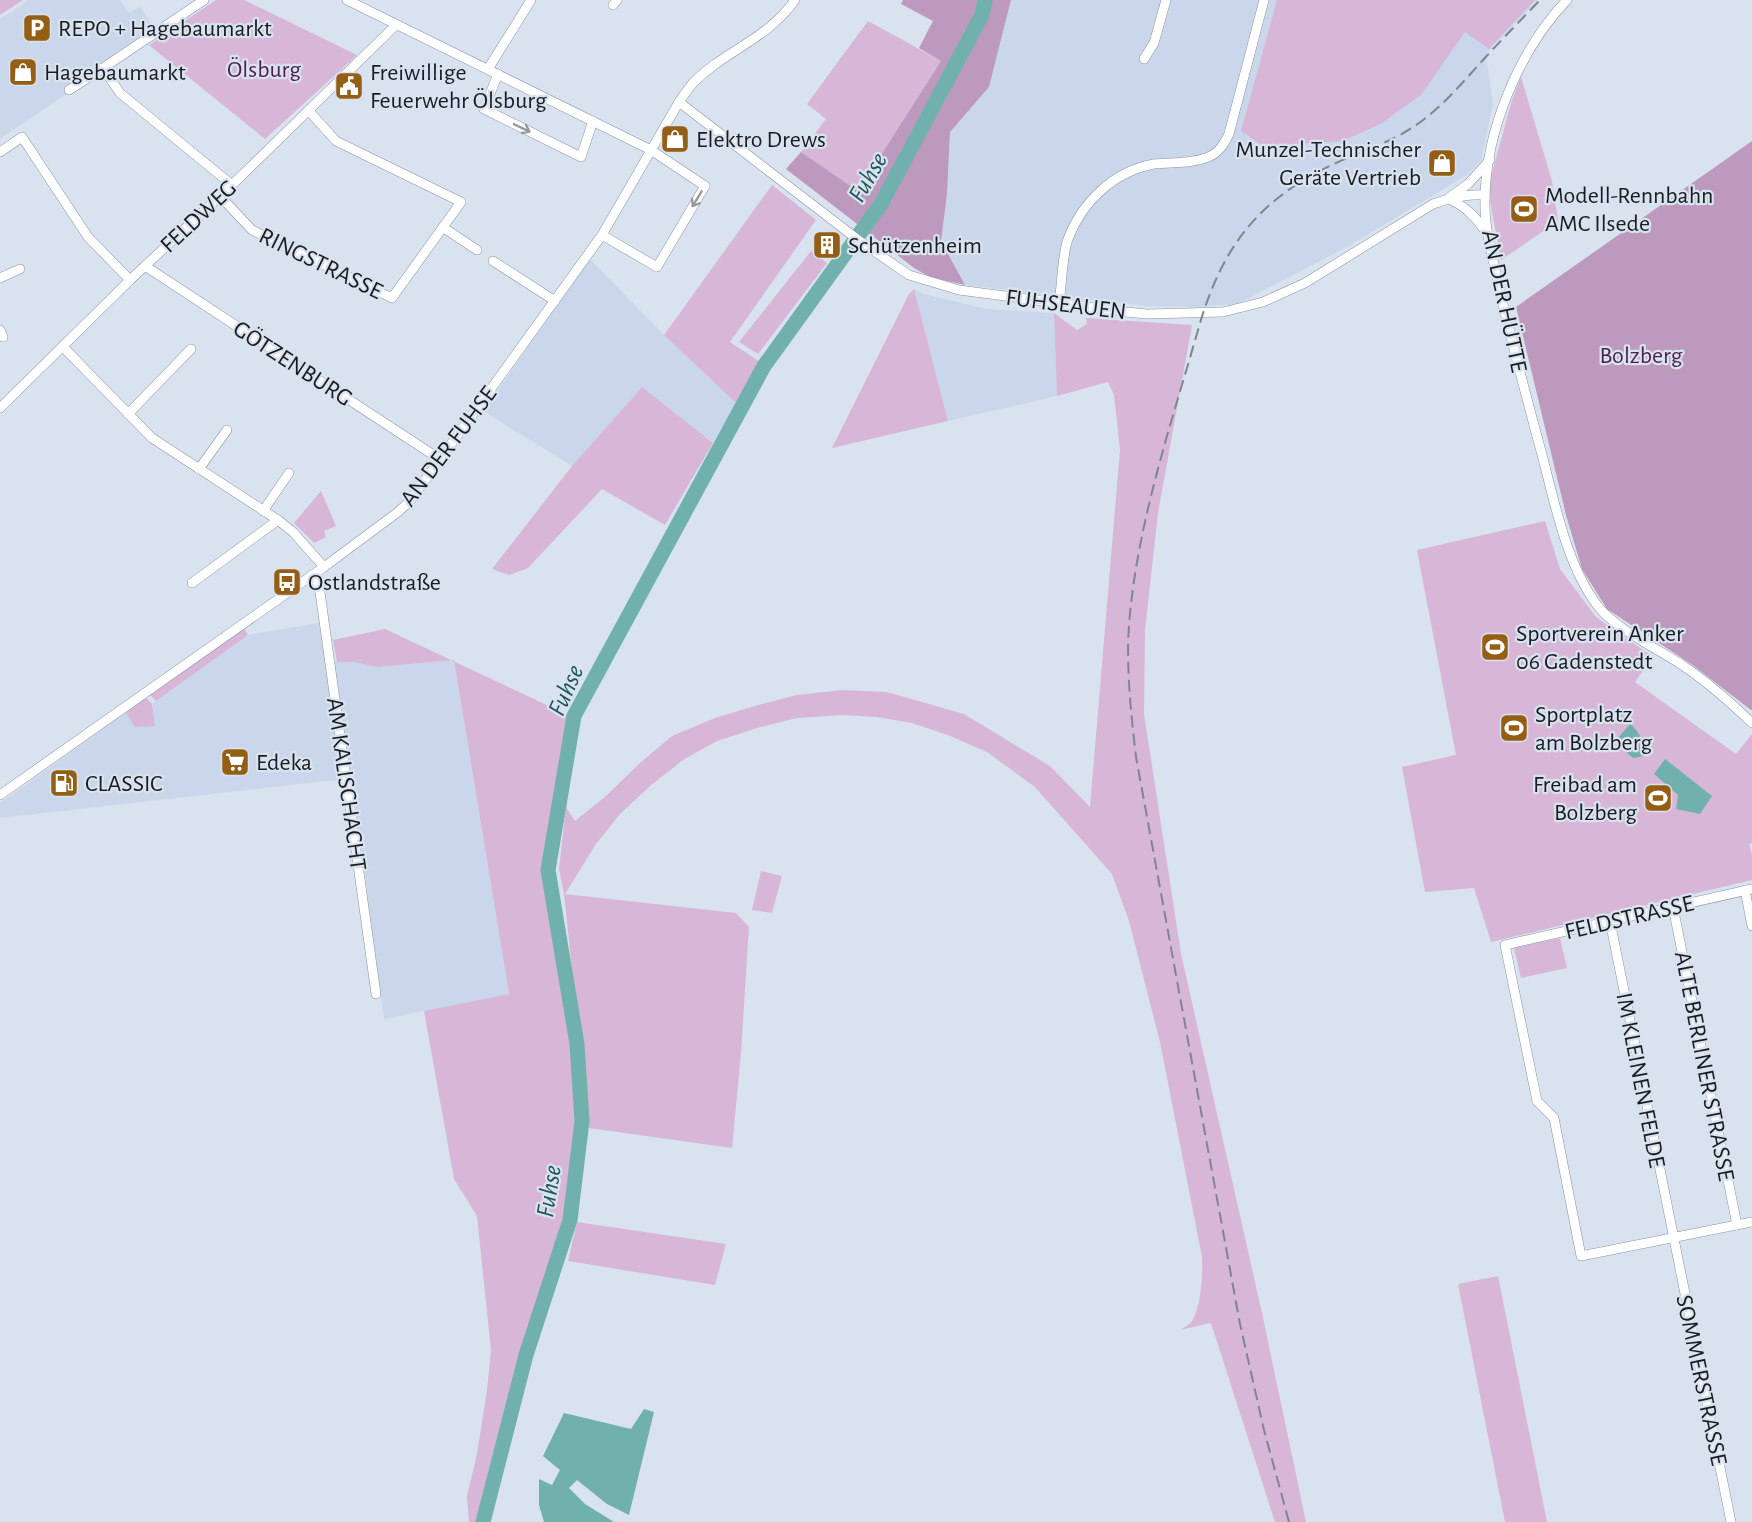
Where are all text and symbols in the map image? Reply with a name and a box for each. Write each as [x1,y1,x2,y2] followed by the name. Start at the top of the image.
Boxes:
[21,12,53,44] parking icon: REPO + Hagebaumarkt
[58,17,272,41] place label: REPO + Hagebaumarkt
[7,56,39,88] shop icon: Hagebaumarkt
[227,57,301,82] park label: Ölsburg
[44,61,186,85] place label: Hagebaumarkt
[370,61,547,113] place label: Freiwillige Feuerwehr Ölsburg
[333,70,365,102] public building icon: Freiwillige Feuerwehr Ölsburg
[513,122,530,134] one-way arrow
[659,123,691,155] shop icon: Elektro Drews
[696,128,826,152] place label: Elektro Drews
[1236,138,1421,190] place label: Munzel-Technischer Geräte Vertrieb
[1426,147,1458,179] shop icon: Munzel-Technischer Geräte Vertrieb
[843,148,892,207] water label: Fuhse
[156,176,241,258] street label: FELDWEG
[1545,184,1713,236] place label: Modell-Rennbahn AMC Ilsede
[691,190,703,207] one-way arrow
[1508,193,1540,225] sports icon: Modell-Rennbahn AMC Ilsede
[255,224,387,304] street label: RINGSTRASSE
[1477,228,1532,375] street label: AN DER HÜTTE
[811,229,843,261] building icon: Schützenheim
[848,234,982,258] place label: Schützenheim
[1004,286,1127,324] street label: FUHSEAUEN
[229,316,357,411] street label: GÖTZENBURG
[1599,344,1683,368] park label: Bolzberg
[396,382,502,511] street label: AN DER FUHSE
[271,566,303,598] bus stop icon: Ostlandstraße
[308,571,441,595] place label: Ostlandstraße
[1516,622,1684,674] place label: Sportverein Anker 06 Gadenstedt
[1479,631,1511,663] sports icon: Sportverein Anker 06 Gadenstedt
[543,661,589,720] water label: Fuhse
[322,696,370,872] street label: AM KALISCHACHT
[1535,703,1652,755] place label: Sportplatz am Bolzberg
[1498,712,1530,744] sports icon: Sportplatz am Bolzberg
[219,746,251,778] supermarket icon: Edeka
[256,751,312,775] place label: Edeka
[48,767,80,799] fuel station icon: CLASSIC
[85,772,163,796] place label: CLASSIC
[1533,773,1637,825] place label: Freibad am Bolzberg
[1642,782,1674,814] sports icon: Freibad am Bolzberg
[1562,891,1696,944] street label: FELDSTRASSE
[1670,949,1738,1184] street label: ALTE BERLINER STRASSE
[1611,991,1669,1170] street label: IM KLEINEN FELDE
[532,1163,566,1219] water label: Fuhse
[1671,1293,1731,1468] street label: SOMMERSTRASSE

